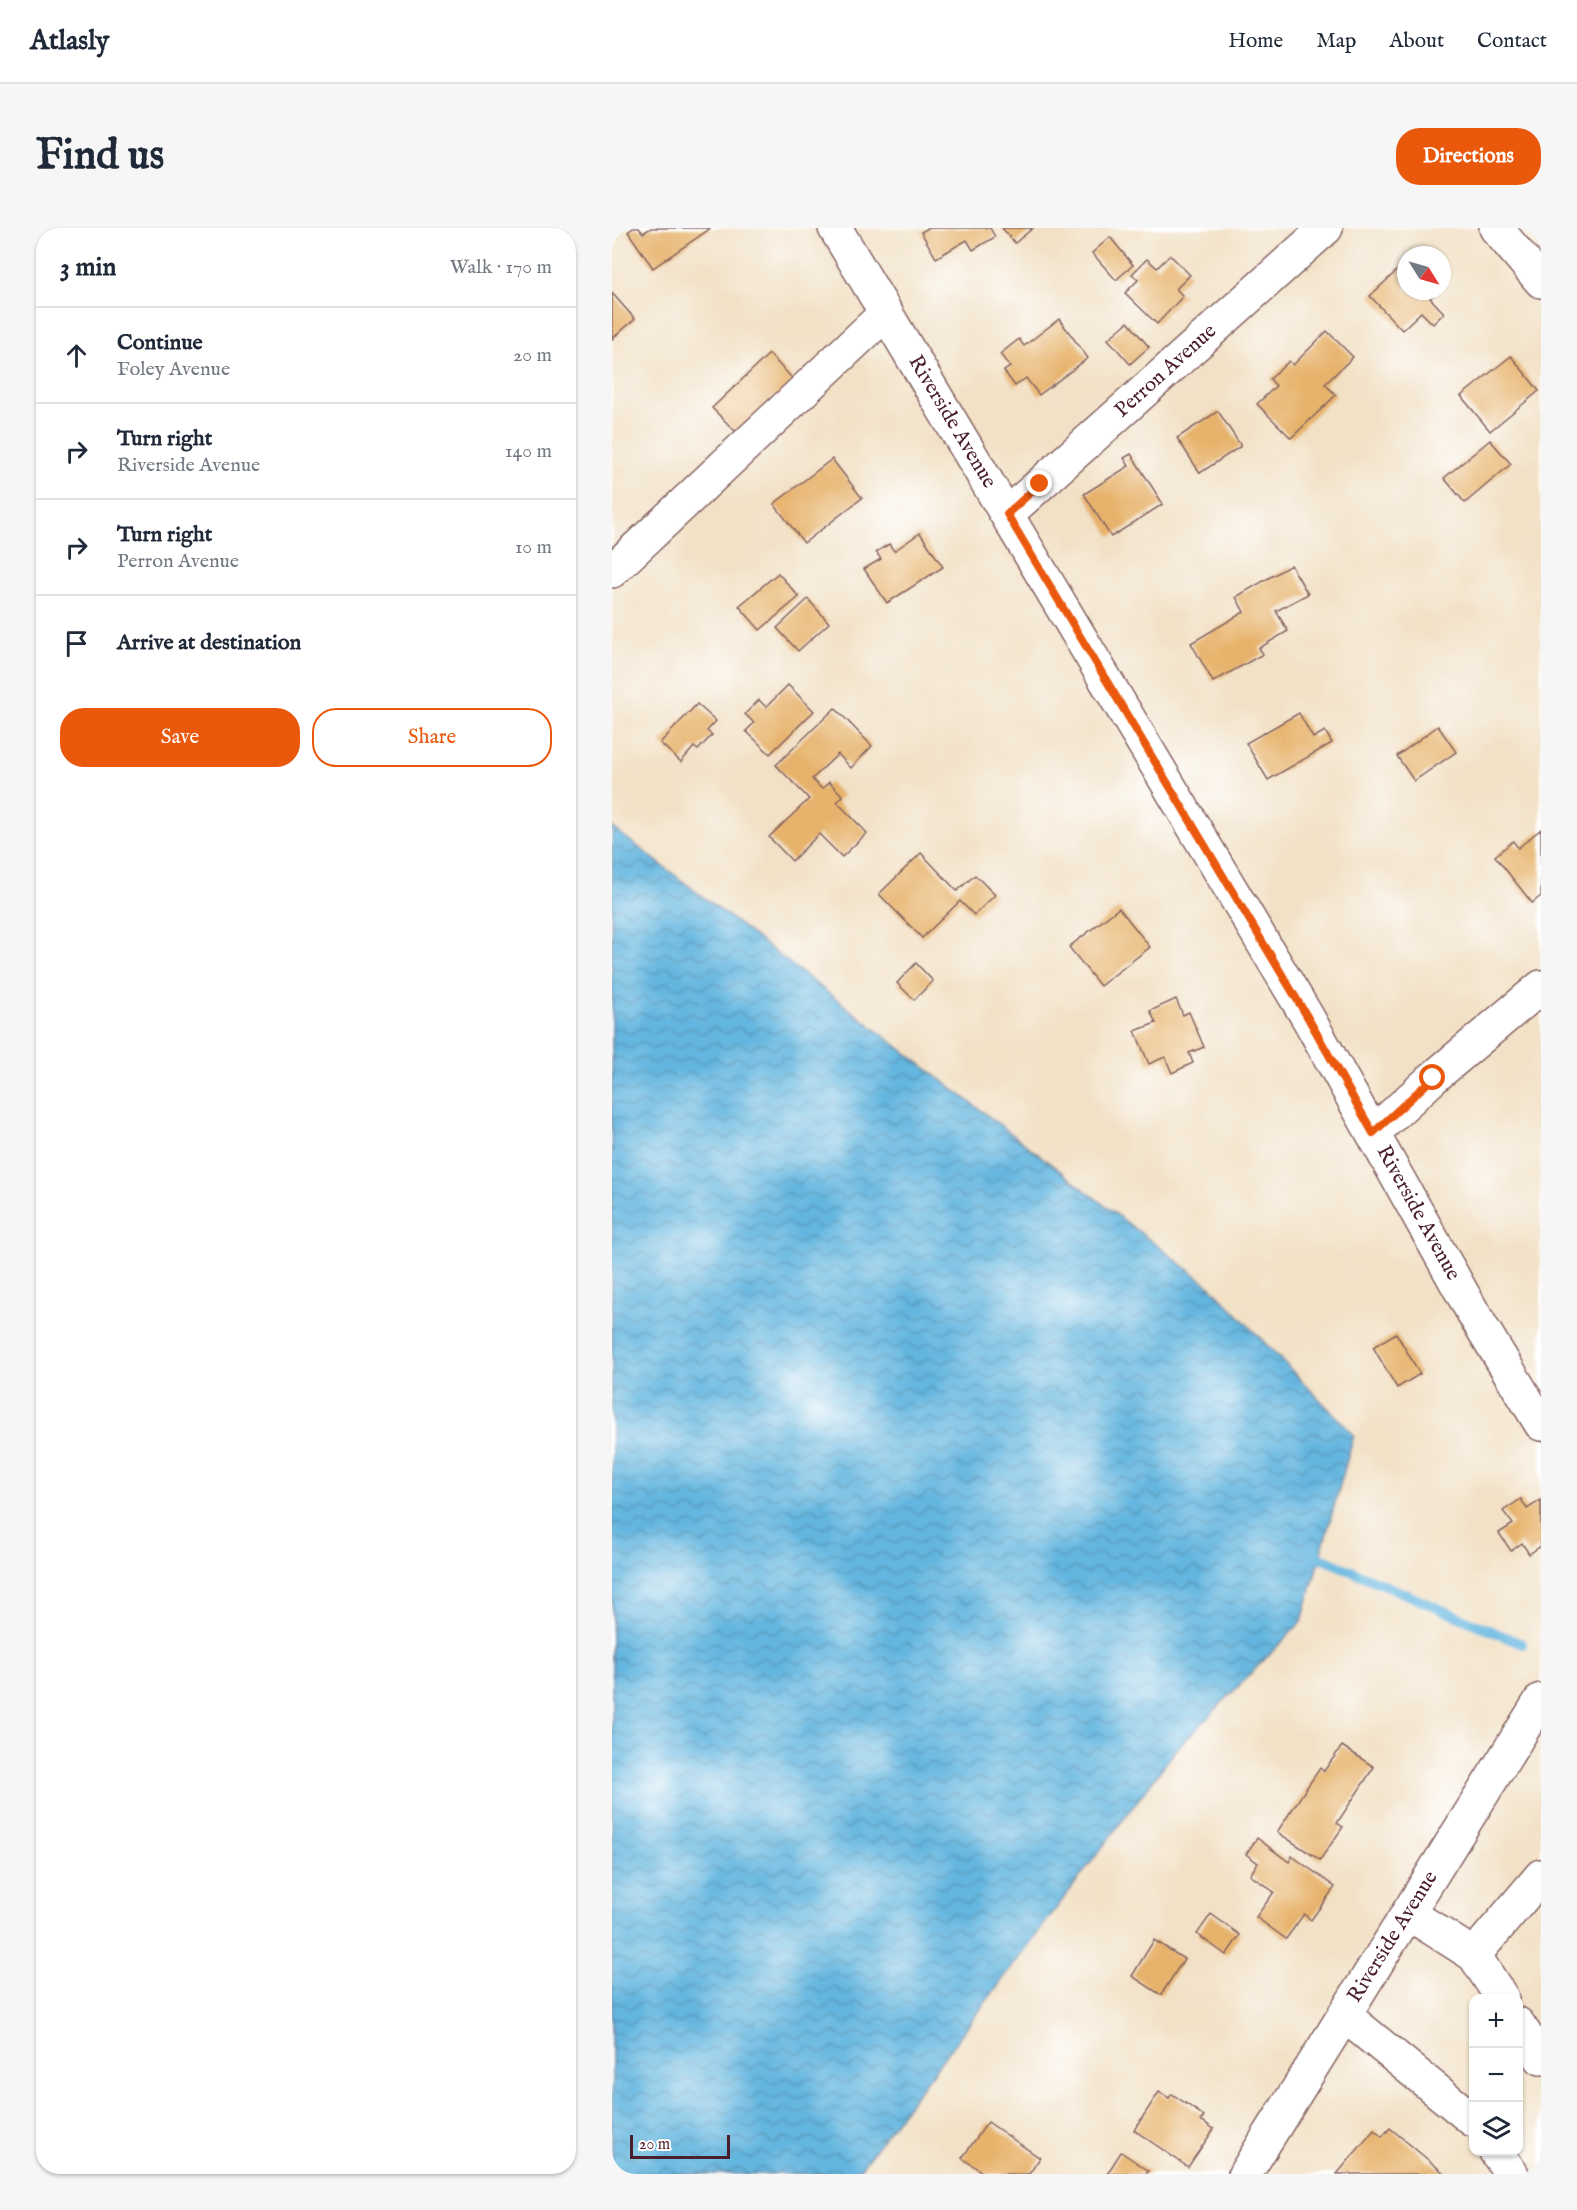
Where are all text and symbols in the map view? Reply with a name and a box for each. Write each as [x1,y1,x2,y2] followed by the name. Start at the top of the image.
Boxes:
[30,24,109,59] text: Atlasly
[1228,28,1283,55] text: Home
[1316,28,1356,55] text: Map
[1389,28,1444,55] text: About
[1477,28,1547,55] text: Contact
[1396,128,1541,185] button: Directions
[36,130,164,183] text: Find us
[1397,246,1451,300] north arrow
[60,251,116,284] text: 3 min
[450,255,552,280] text: Walk · 170 m
[1109,318,1223,424] street label: Perron Avenue
[117,329,203,357] text: Continue
[60,339,93,372] icon: ahead
[513,343,552,368] text: 20 m
[902,351,1002,494] street label: Riverside Avenue
[117,357,230,382] text: Foley Avenue
[117,425,212,453] text: Turn right
[60,435,93,468] icon: right
[505,439,552,464] text: 140 m
[117,453,260,478] text: Riverside Avenue
[1026,470,1052,496] route end
[117,521,212,549] text: Turn right
[60,531,93,564] icon: right
[515,535,552,560] text: 10 m
[117,549,239,574] text: Perron Avenue
[60,627,93,660] icon: arrive
[117,629,301,657] text: Arrive at destination
[60,708,300,767] button: Save
[312,708,552,767] button: Share
[1419,1064,1445,1090] route start
[1370,1141,1466,1286] street label: Riverside Avenue
[1342,1866,1444,2008] street label: Riverside Avenue
[1469,1994,1523,2156] map controls
[1469,1994,1523,2048] button: +
[1469,2048,1523,2102] button: −
[1469,2102,1523,2156] button: layers
[630,2132,730,2160] scale bar
[639,2135,670,2155] text: 20 m

